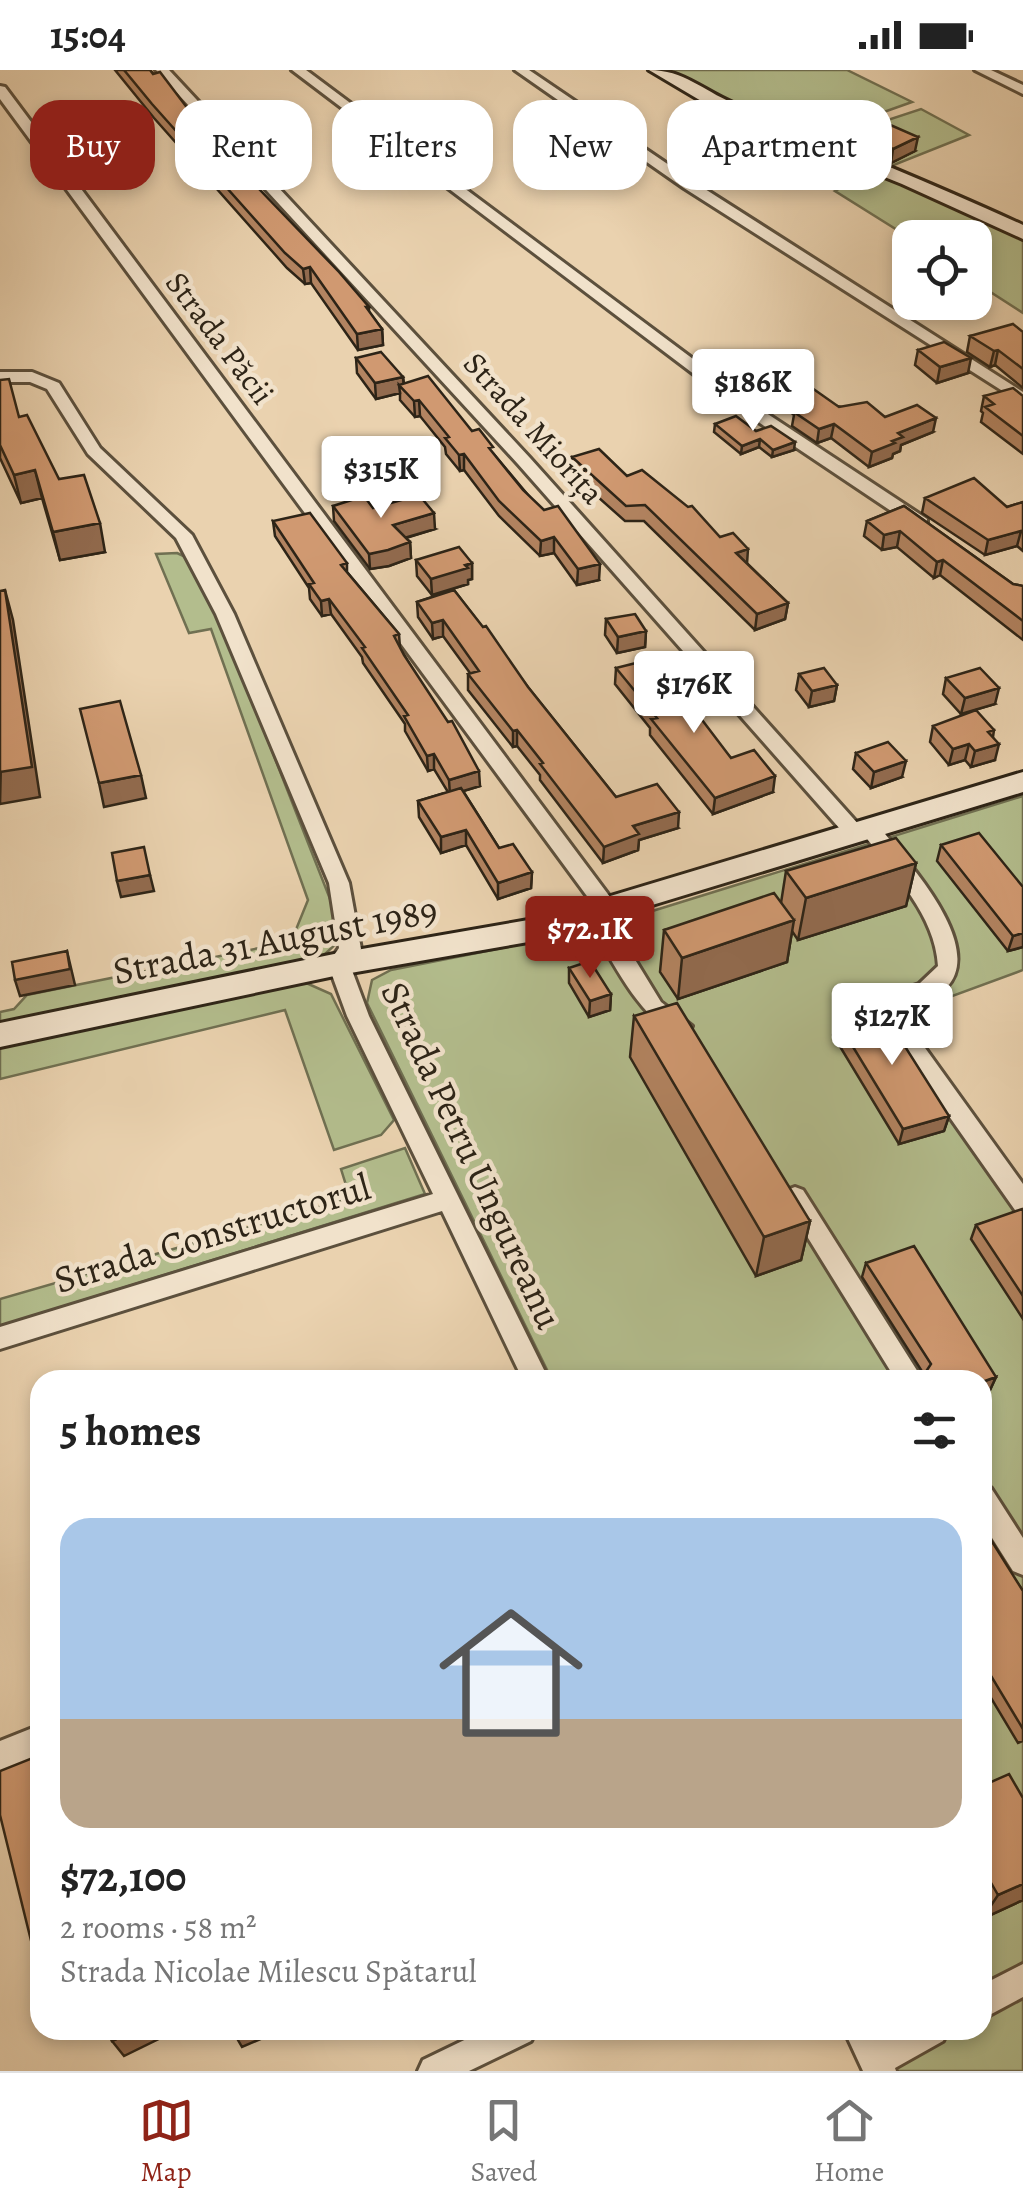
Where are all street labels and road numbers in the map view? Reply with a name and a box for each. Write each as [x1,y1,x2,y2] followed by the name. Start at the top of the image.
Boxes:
[155,262,285,414] street label: Strada Păcii
[454,342,614,514] street label: Strada Miorița
[108,883,442,997] street label: Strada 31 August 1989
[369,973,576,1337] street label: Strada Petru Ungureanu
[48,1160,376,1306] street label: Strada Constructorul

